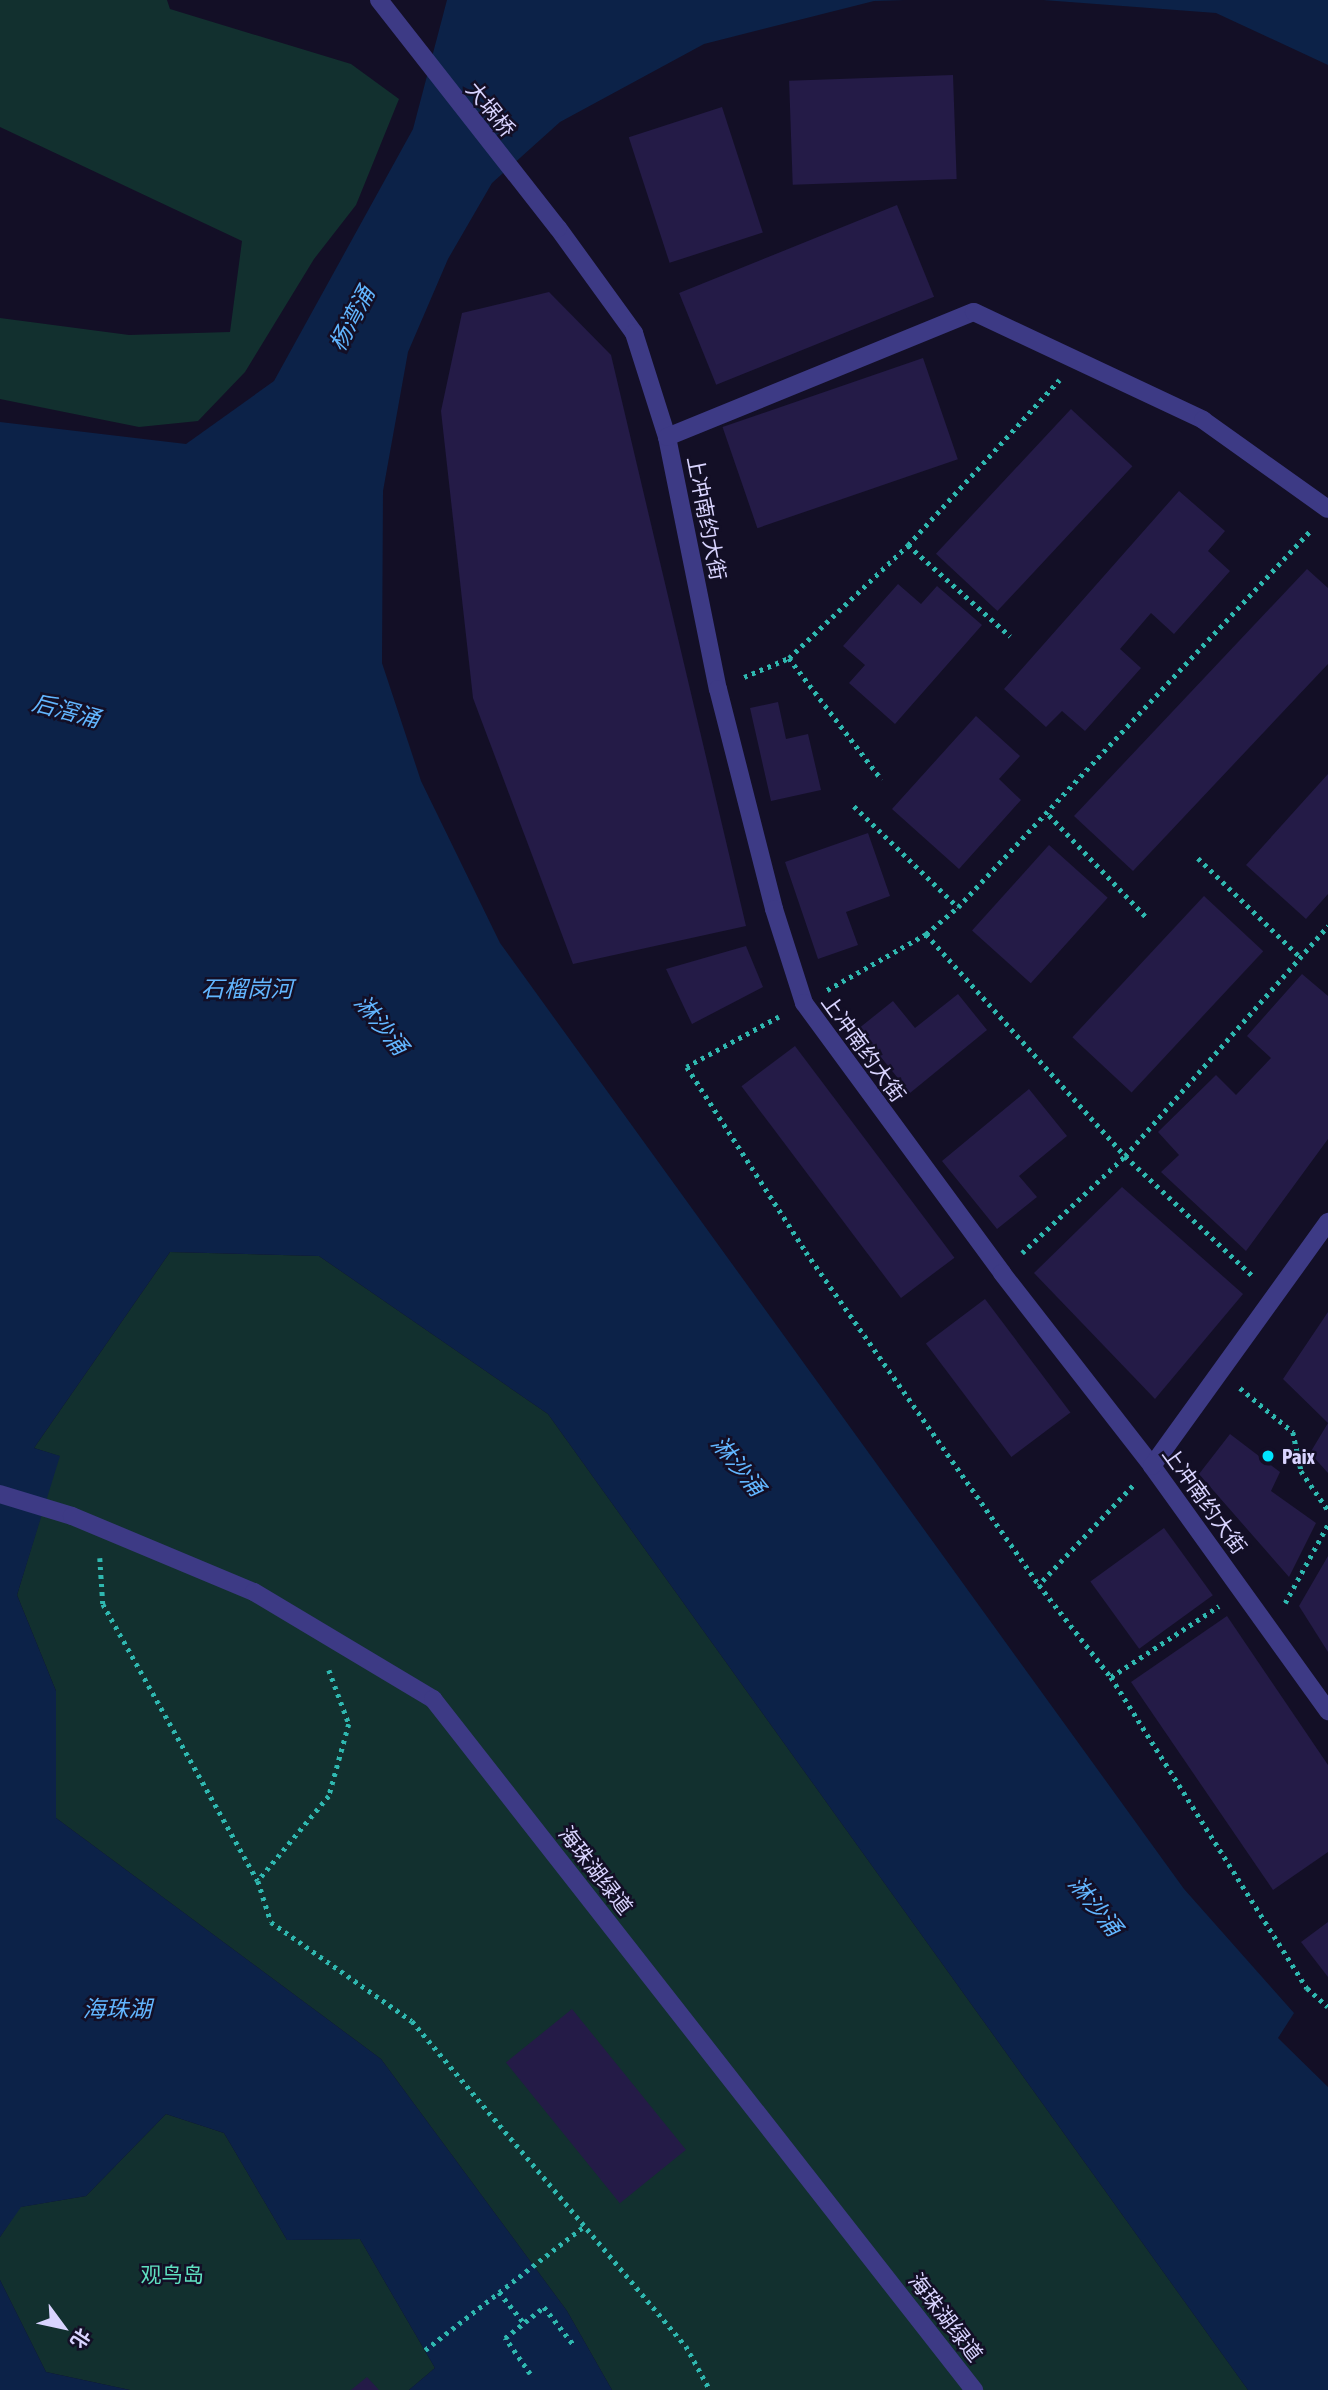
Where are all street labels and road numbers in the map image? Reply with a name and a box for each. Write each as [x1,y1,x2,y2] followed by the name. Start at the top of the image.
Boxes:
[461,77,521,141] street label: 大埚桥
[683,454,731,582] street label: 上冲南约大街
[817,990,911,1106] street label: 上冲南约大街
[1158,1442,1252,1558] street label: 上冲南约大街
[554,1821,638,1919] street label: 海珠湖绿道
[904,2268,988,2366] street label: 海珠湖绿道

